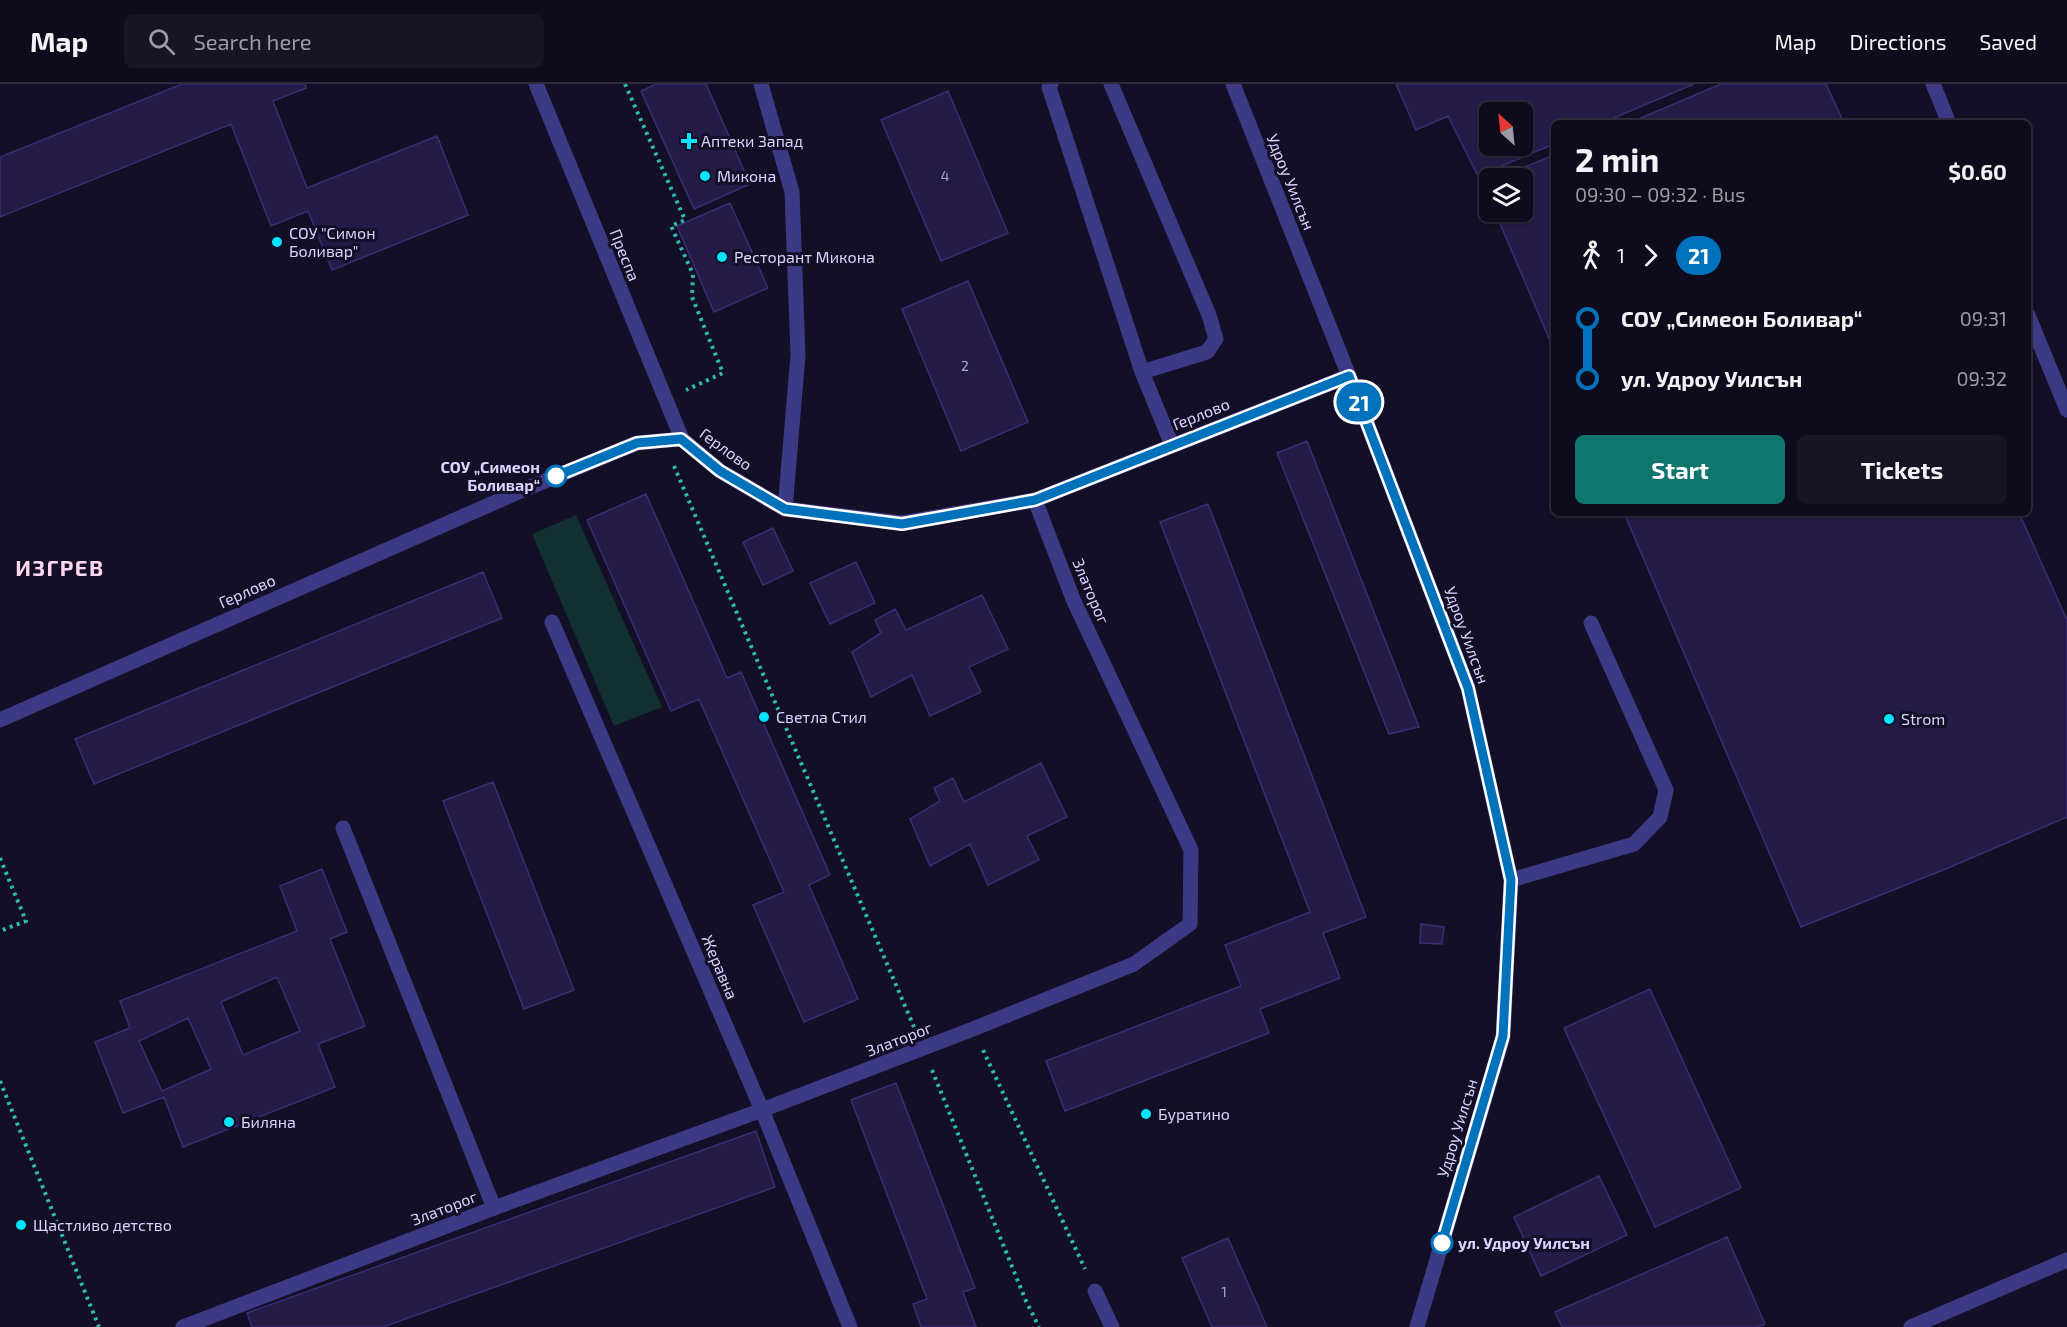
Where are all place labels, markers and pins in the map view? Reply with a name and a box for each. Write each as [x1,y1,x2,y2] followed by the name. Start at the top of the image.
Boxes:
[701,131,803,150] place label: Аптеки Запад
[682,134,696,148] marker: Аптеки Запад
[717,166,776,185] place label: Микона
[698,169,712,183] marker: Микона
[289,223,375,260] place label: СОУ "Симон Боливар"
[270,235,284,249] marker: СОУ "Симон Боливар"
[734,247,875,266] place label: Ресторант Микона
[715,250,729,264] marker: Ресторант Микона
[441,457,540,494] place label: СОУ „Симеон Боливар“
[545,465,567,487] marker: СОУ „Симеон Боливар“
[776,707,867,726] place label: Светла Стил
[1901,709,1945,728] place label: Strom
[757,710,771,724] marker: Светла Стил
[1882,712,1896,726] marker: Strom
[1158,1104,1230,1124] place label: Буратино
[1139,1107,1153,1121] marker: Буратино
[241,1112,296,1131] place label: Биляна
[222,1115,236,1129] marker: Биляна
[33,1215,172,1234] place label: Щастливо детство
[14,1218,28,1232] marker: Щастливо детство
[1431,1232,1453,1254] marker: ул. Удроу Уилсън
[1458,1233,1590,1252] place label: ул. Удроу Уилсън

